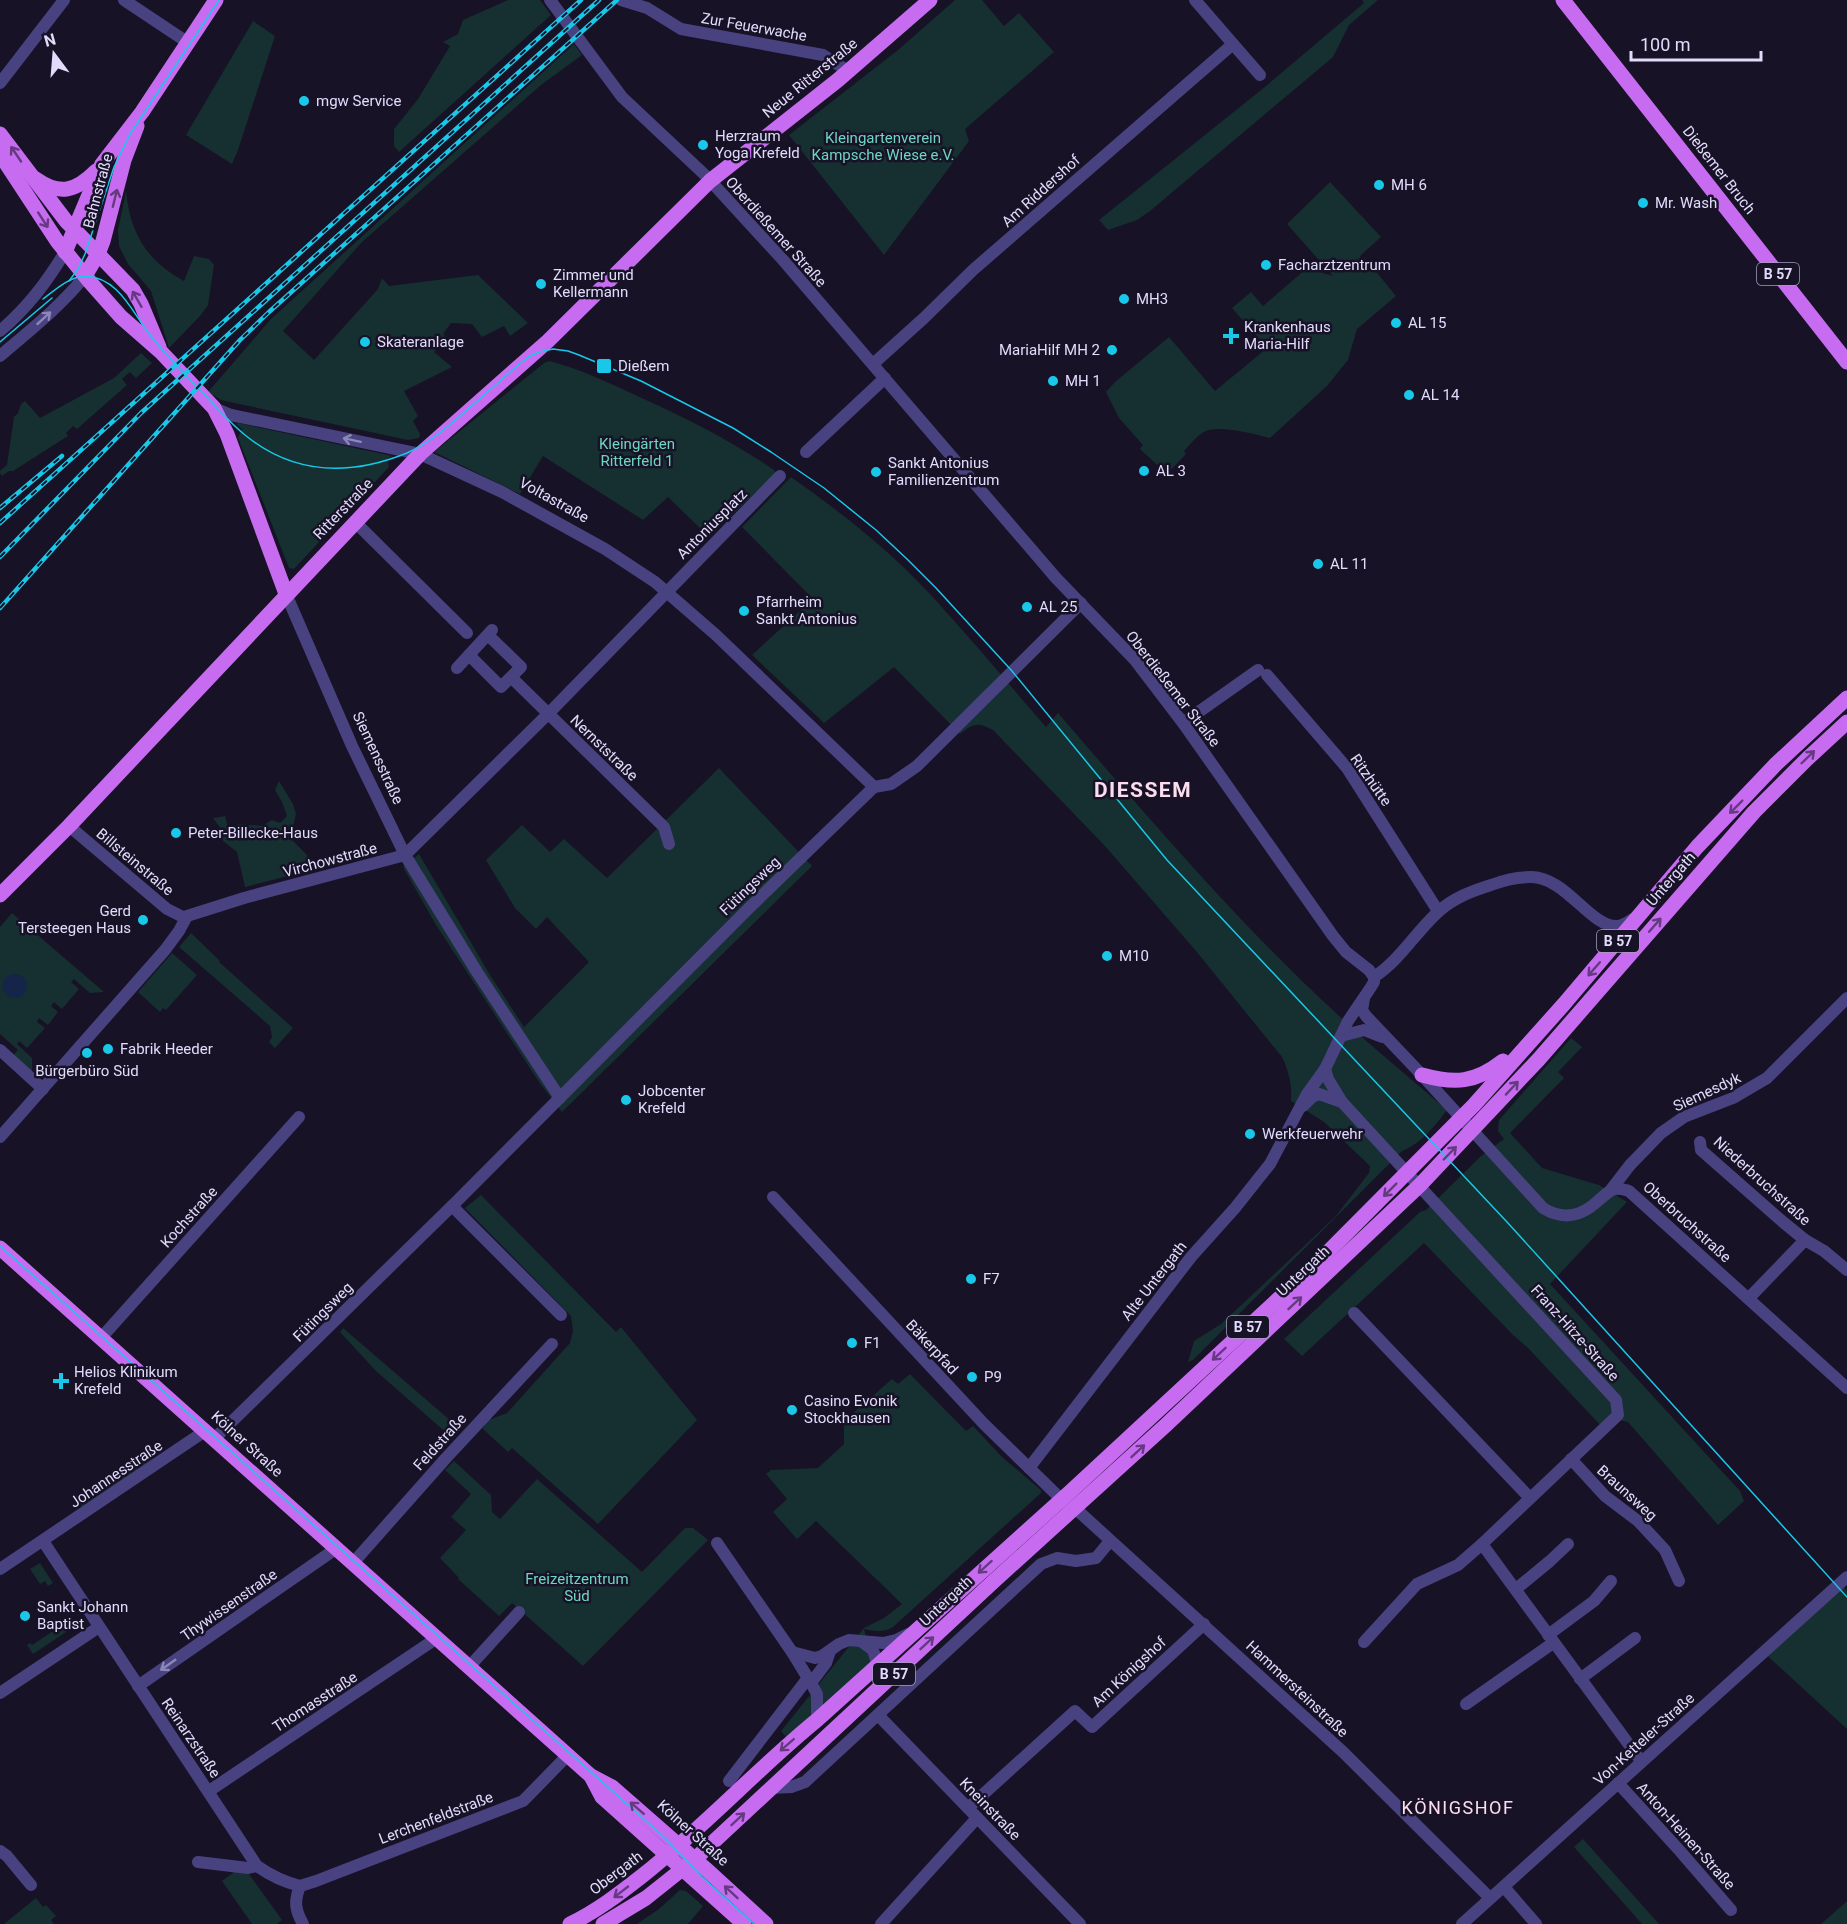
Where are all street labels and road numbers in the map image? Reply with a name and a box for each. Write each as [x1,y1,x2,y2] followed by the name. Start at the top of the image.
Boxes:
[700,9,808,45] street label: Zur Feuerwache
[759,34,861,122] street label: Neue Ritterstraße
[1679,122,1759,218] street label: Dießemer Bruch
[998,151,1084,231] street label: Am Riddershof
[79,152,117,230] street label: Bahnstraße
[722,173,830,291] street label: Oberdießemer Straße
[1757,263,1799,285] road number: B 57
[516,473,592,527] street label: Voltastraße
[309,475,377,543] street label: Ritterstraße
[673,485,751,563] street label: Antoniusplatz
[1122,627,1224,751] street label: Oberdießemer Straße
[349,709,407,807] street label: Siemensstraße
[566,711,642,785] street label: Nernststraße
[1347,750,1395,810] street label: Ritzhütte
[93,824,177,900] street label: Billsteinstraße
[281,839,379,881] street label: Virchowstraße
[1643,848,1699,910] street label: Untergath
[716,853,784,919] street label: Fütingsweg
[1597,930,1639,952] road number: B 57
[1670,1068,1744,1115] street label: Siemesdyk
[1710,1133,1814,1229] street label: Niederbruchstraße
[1639,1178,1735,1266] street label: Oberbruchstraße
[157,1183,221,1251] street label: Kochstraße
[1117,1238,1191,1324] street label: Alte Untergath
[1273,1242,1333,1300] street label: Untergath
[289,1278,357,1346] street label: Fütingsweg
[1527,1281,1623,1385] street label: Franz-Hitze-Straße
[902,1316,962,1378] street label: Bäkerpfad
[1227,1316,1269,1338] road number: B 57
[207,1407,287,1481] street label: Kölner Straße
[410,1410,470,1474] street label: Feldstraße
[66,1436,166,1512] street label: Johannesstraße
[1593,1461,1661,1525] street label: Braunsweg
[177,1565,281,1645] street label: Thywissenstraße
[916,1572,976,1630] street label: Untergath
[1088,1633,1170,1711] street label: Am Königshof
[1242,1637,1352,1741] street label: Hammersteinstraße
[873,1663,915,1685] road number: B 57
[269,1668,361,1736] street label: Thomasstraße
[1590,1689,1698,1789] street label: Von-Ketteler-Straße
[158,1695,224,1781] street label: Reinarzstraße
[956,1774,1024,1844] street label: Kneinstraße
[1633,1779,1739,1893] street label: Anton-Heinen-Straße
[376,1788,496,1848] street label: Lerchenfeldstraße
[653,1796,733,1870] street label: Kölner Straße
[586,1847,646,1899] street label: Obergath

